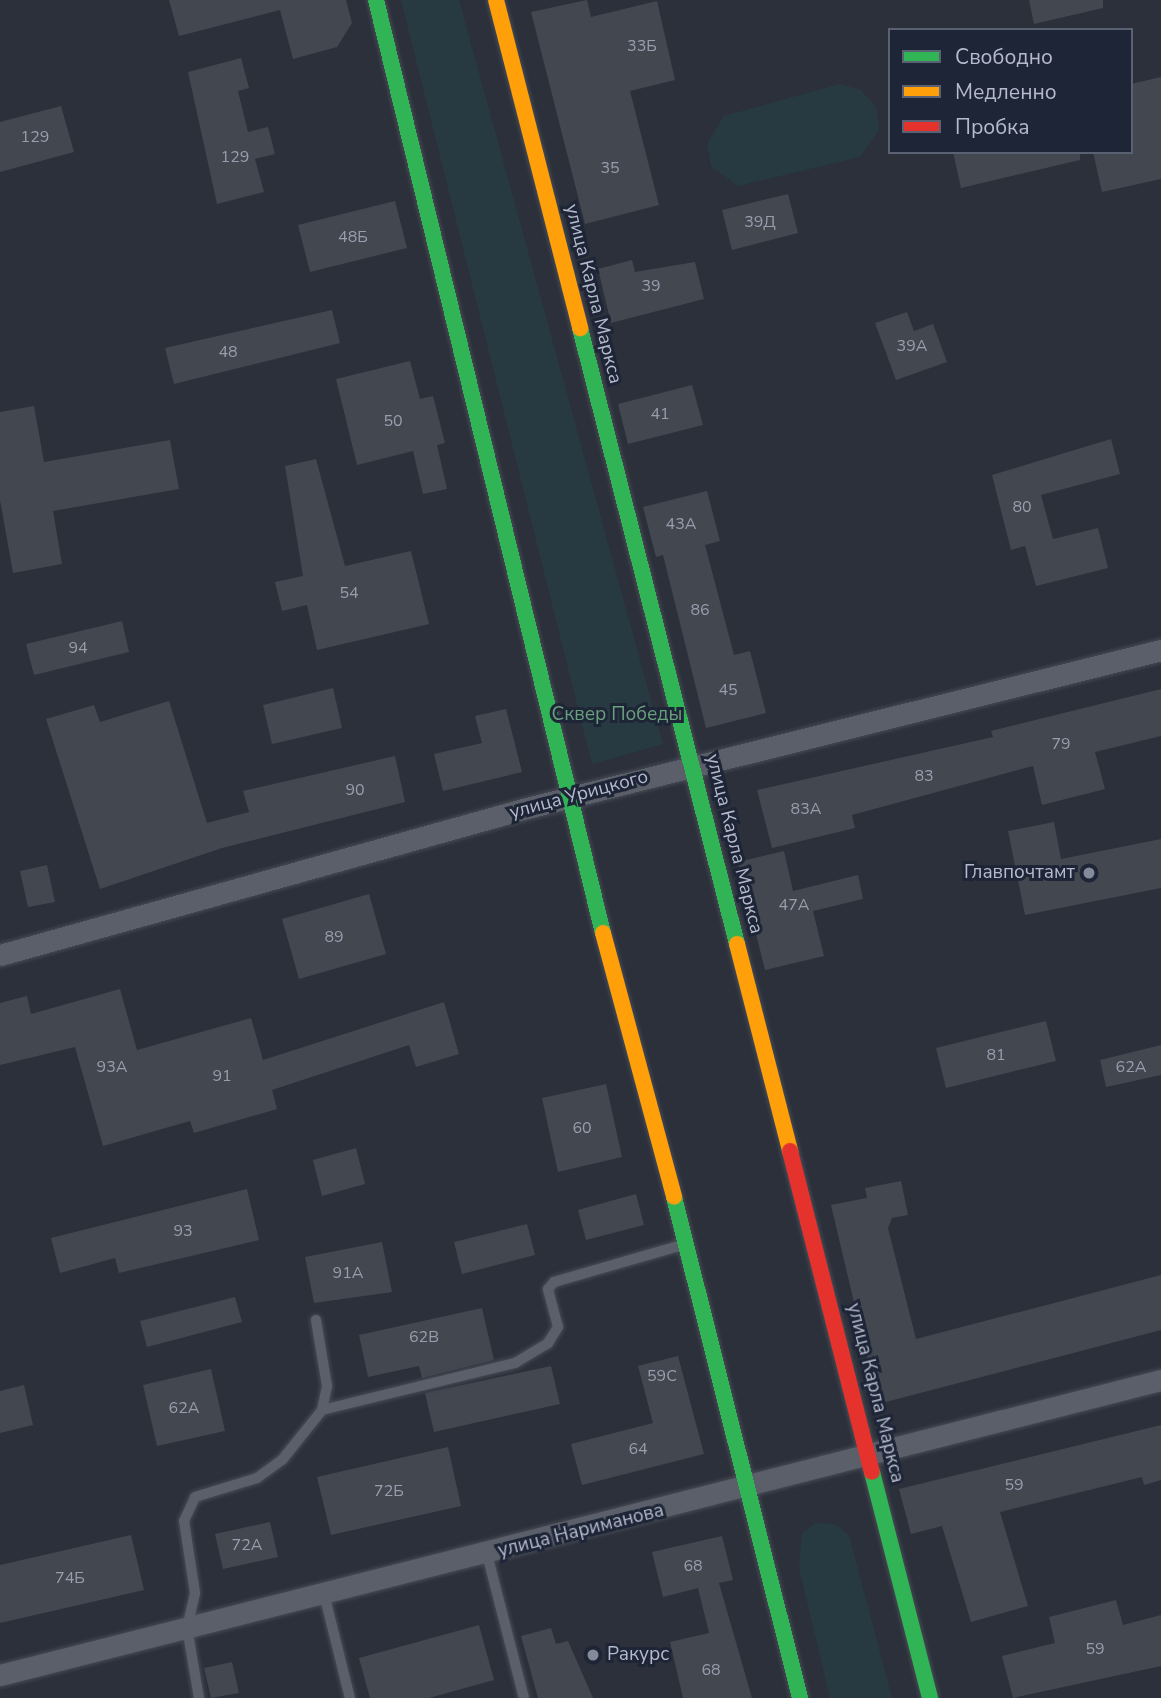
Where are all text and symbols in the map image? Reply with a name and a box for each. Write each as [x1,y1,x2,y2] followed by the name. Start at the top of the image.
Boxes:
[888,28,1133,154] legend
[627,36,657,56] house number: 33Б
[955,43,1053,71] text: Свободно
[955,78,1057,106] text: Медленно
[955,113,1029,141] text: Пробка
[21,127,49,147] house number: 129
[221,147,249,167] house number: 129
[600,158,620,178] house number: 35
[560,202,626,386] street label: улица Карла Маркса
[744,212,776,232] house number: 39Д
[338,227,368,247] house number: 48Б
[641,276,661,296] house number: 39
[897,336,927,356] house number: 39А
[218,342,238,362] house number: 48
[650,404,670,424] house number: 41
[383,411,403,431] house number: 50
[1012,497,1032,517] house number: 80
[666,514,696,534] house number: 43А
[339,583,359,603] house number: 54
[690,600,710,620] house number: 86
[68,638,88,658] house number: 94
[718,680,738,700] house number: 45
[552,704,682,726] park label: Сквер Победы
[1051,734,1071,754] house number: 79
[701,752,767,936] street label: улица Карла Маркса
[507,766,651,824] street label: улица Урицкого
[914,766,934,786] house number: 83
[345,780,365,800] house number: 90
[791,799,821,819] house number: 83А
[964,862,1075,884] place label: Главпочтамт
[1081,865,1097,881] marker: Главпочтамт
[779,895,809,915] house number: 47А
[324,927,344,947] house number: 89
[986,1045,1006,1065] house number: 81
[97,1057,127,1077] house number: 93А
[1116,1057,1146,1077] house number: 62А
[212,1066,232,1086] house number: 91
[572,1118,592,1138] house number: 60
[173,1221,193,1241] house number: 93
[333,1263,363,1283] house number: 91А
[842,1301,908,1485] street label: улица Карла Маркса
[409,1327,439,1347] house number: 62В
[647,1366,677,1386] house number: 59С
[169,1398,199,1418] house number: 62А
[628,1439,648,1459] house number: 64
[1004,1475,1024,1495] house number: 59
[374,1481,404,1501] house number: 72Б
[496,1499,666,1563] street label: улица Нариманова
[232,1535,262,1555] house number: 72А
[683,1556,703,1576] house number: 68
[55,1568,85,1588] house number: 74Б
[1085,1639,1105,1659] house number: 59
[607,1644,669,1666] place label: Ракурс
[585,1647,601,1663] marker: Ракурс
[701,1660,721,1680] house number: 68

